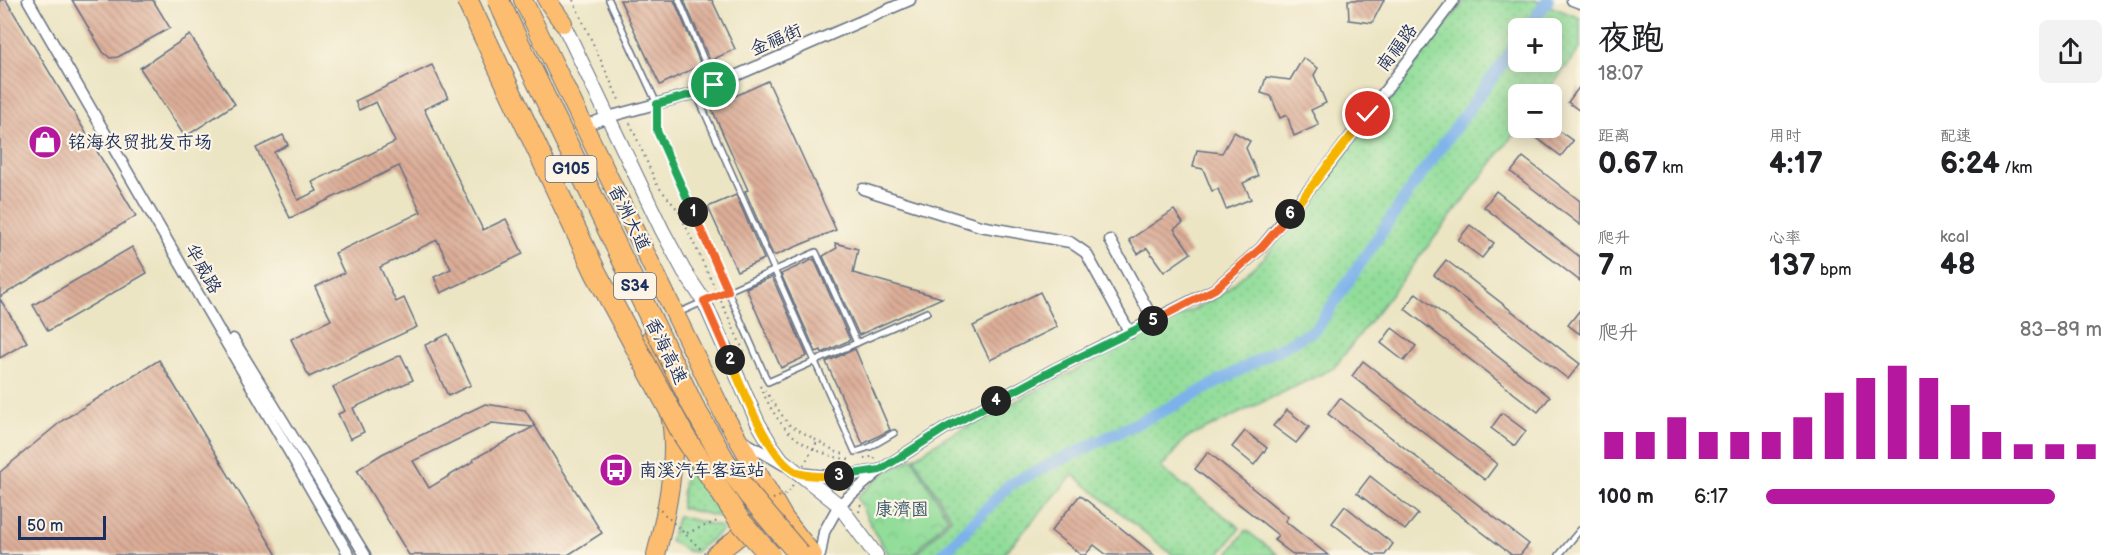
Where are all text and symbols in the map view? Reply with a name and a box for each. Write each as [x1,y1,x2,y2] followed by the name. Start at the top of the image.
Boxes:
[1508,18,1562,138] map controls
[1508,18,1562,72] button: +
[1598,19,1664,59] text: 夜跑
[747,20,805,60] street label: 金福街
[1372,20,1422,76] street label: 南福路
[2039,20,2102,83] button: share
[688,59,739,110] pin
[1598,62,1643,86] text: 18:07
[697,68,730,101] icon: arrive
[1508,84,1562,138] button: −
[1342,88,1393,139] pin
[1351,97,1384,130] icon: check
[27,124,63,160] shop icon: 铭海农贸批发市场
[1598,127,1630,146] text: 距离
[1769,127,1801,146] text: 用时
[1940,127,1972,146] text: 配速
[68,132,212,153] place label: 铭海农贸批发市场
[1598,146,1658,182] text: 0.67
[1769,146,1823,182] text: 4:17
[1940,146,2000,182] text: 6:24
[546,156,596,182] road number: G105
[1658,159,1683,178] text: km
[2000,159,2032,178] text: /km
[604,181,654,255] street label: 香洲大道
[678,197,708,227] pin: 1
[1275,199,1305,229] pin: 6
[690,202,696,221] text: 1
[1285,204,1295,223] text: 6
[1940,228,1969,247] text: kcal
[1598,229,1630,248] text: 爬升
[1769,229,1801,248] text: 心率
[180,240,226,298] street label: 华威路
[1940,247,1976,283] text: 48
[1598,248,1615,284] text: 7
[1769,248,1816,284] text: 137
[1615,261,1632,280] text: m
[1816,261,1852,280] text: bpm
[614,273,656,299] road number: S34
[1138,306,1168,336] pin: 5
[1148,311,1158,330] text: 5
[641,314,691,388] street label: 香海高速
[2020,318,2102,342] text: 83–89 m
[1598,321,1638,345] text: 爬升
[715,345,745,375] pin: 2
[725,350,735,369] text: 2
[981,386,1011,416] pin: 4
[991,391,1001,410] text: 4
[598,452,634,488] bus stop icon: 南溪汽车客运站
[639,460,765,481] place label: 南溪汽车客运站
[824,461,854,491] pin: 3
[834,466,844,485] text: 3
[1598,485,1654,509] text: 100 m
[1694,485,1728,509] text: 6:17
[875,499,929,520] park label: 康濟園
[18,513,106,540] scale bar
[27,517,63,536] text: 50 m

